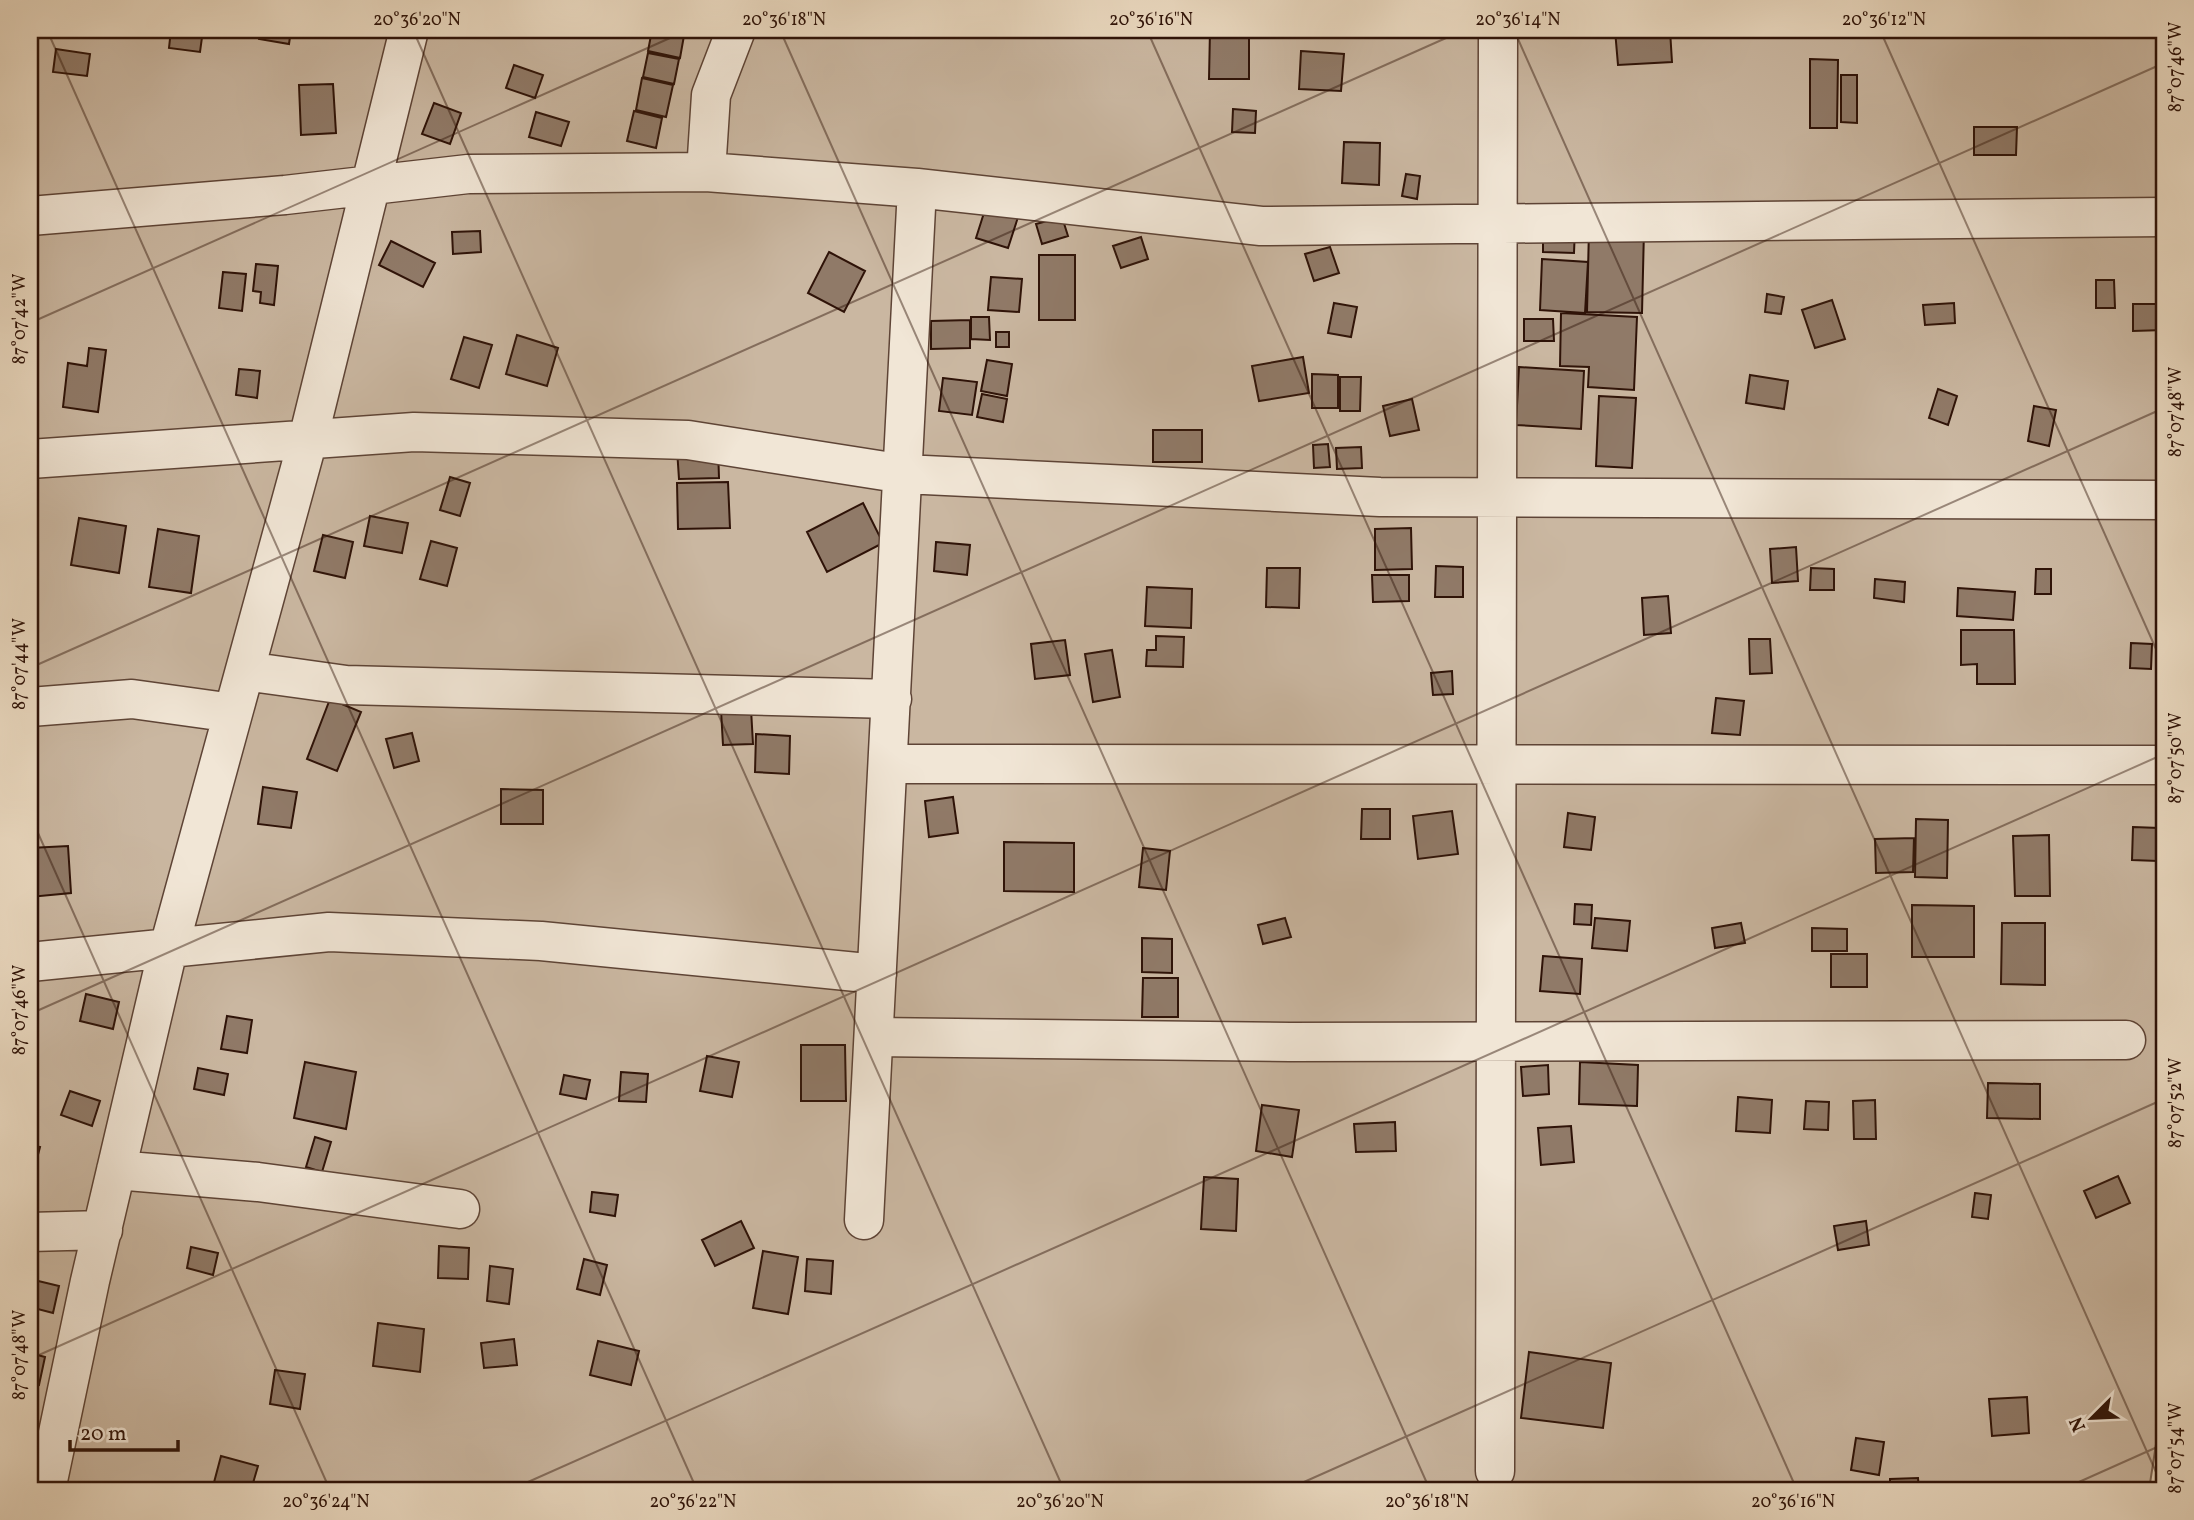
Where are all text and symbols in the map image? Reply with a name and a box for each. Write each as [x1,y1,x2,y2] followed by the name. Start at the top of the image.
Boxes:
[373,8,461,33] text: 20°36'20"N
[742,8,826,33] text: 20°36'18"N
[1109,8,1193,33] text: 20°36'16"N
[1475,8,1561,33] text: 20°36'14"N
[1842,8,1926,33] text: 20°36'12"N
[2164,22,2189,112] text: 87°07'46"W
[8,273,33,365] text: 87°07'42"W
[2164,367,2189,457] text: 87°07'48"W
[8,618,33,710] text: 87°07'44"W
[2164,712,2189,804] text: 87°07'50"W
[8,965,33,1055] text: 87°07'46"W
[2164,1058,2189,1148] text: 87°07'52"W
[8,1310,33,1400] text: 87°07'48"W
[2058,1384,2128,1454] north arrow
[2164,1402,2189,1494] text: 87°07'54"W
[70,1408,178,1452] scale bar
[2064,1412,2093,1436] text: N
[80,1420,126,1449] text: 20 m
[282,1490,370,1515] text: 20°36'24"N
[650,1490,736,1515] text: 20°36'22"N
[1016,1490,1104,1515] text: 20°36'20"N
[1385,1490,1469,1515] text: 20°36'18"N
[1751,1490,1835,1515] text: 20°36'16"N

